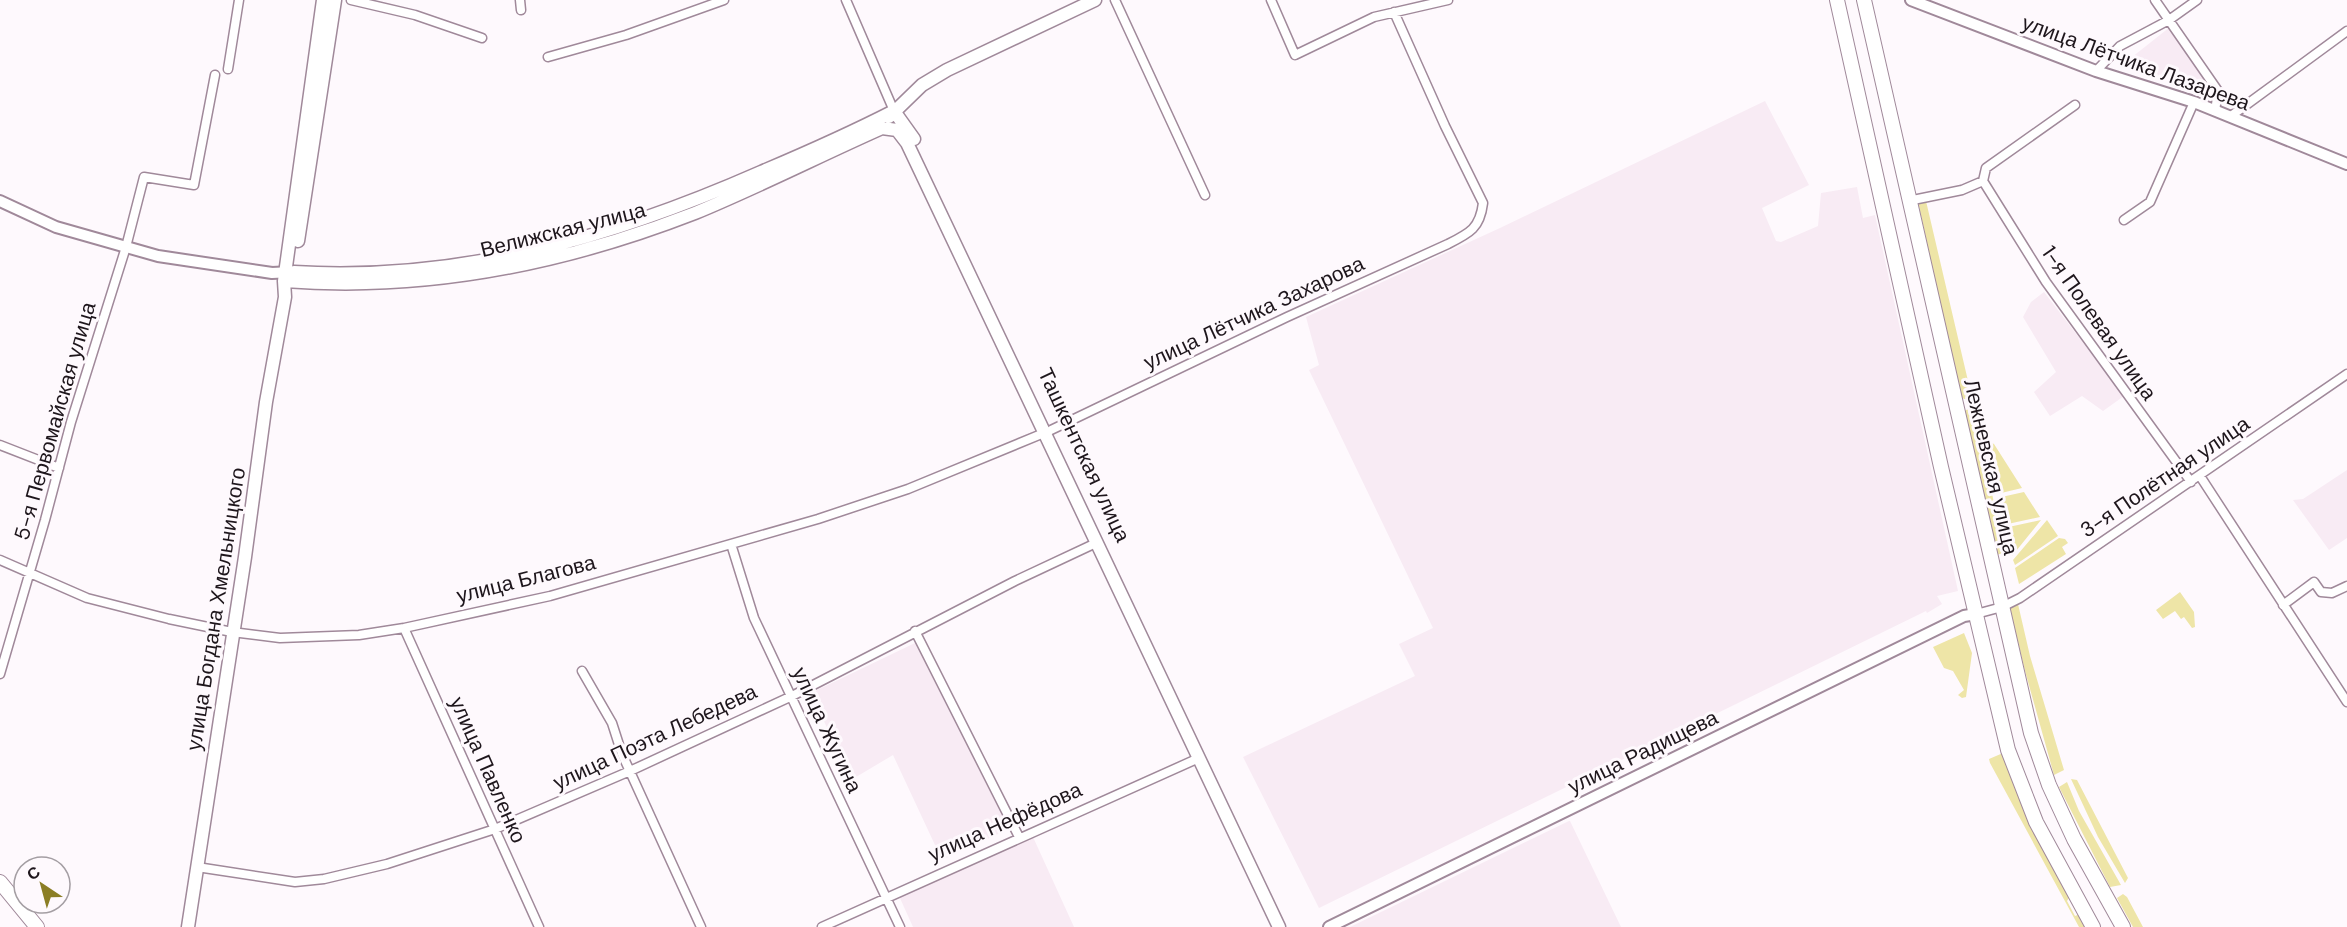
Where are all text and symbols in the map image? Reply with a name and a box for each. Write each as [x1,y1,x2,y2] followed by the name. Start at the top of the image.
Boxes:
[2018,9,2254,117] street label: улица Лётчика Лазарева
[477,196,649,264] street label: Велижская улица
[2035,240,2163,406] street label: 1-я Полевая улица
[1139,249,1369,376] street label: улица Лётчика Захарова
[8,298,103,543] street label: 5-я Первомайская улица
[1031,363,1137,547] street label: Ташкентская улица
[1957,376,2025,558] street label: Лежневская улица
[2075,410,2255,544] street label: 3-я Полётная улица
[180,465,252,753] street label: улица Богдана Хмельницкого
[454,548,599,610] street label: улица Благова
[786,663,868,798] street label: улица Жугина
[549,677,762,797] street label: улица Поэта Лебедева
[443,692,533,848] street label: улица Павленко
[1563,703,1723,800] street label: улица Радищева
[924,775,1087,868] street label: улица Нефёдова
[12,855,72,915] north arrow
[23,861,45,885] text: С

